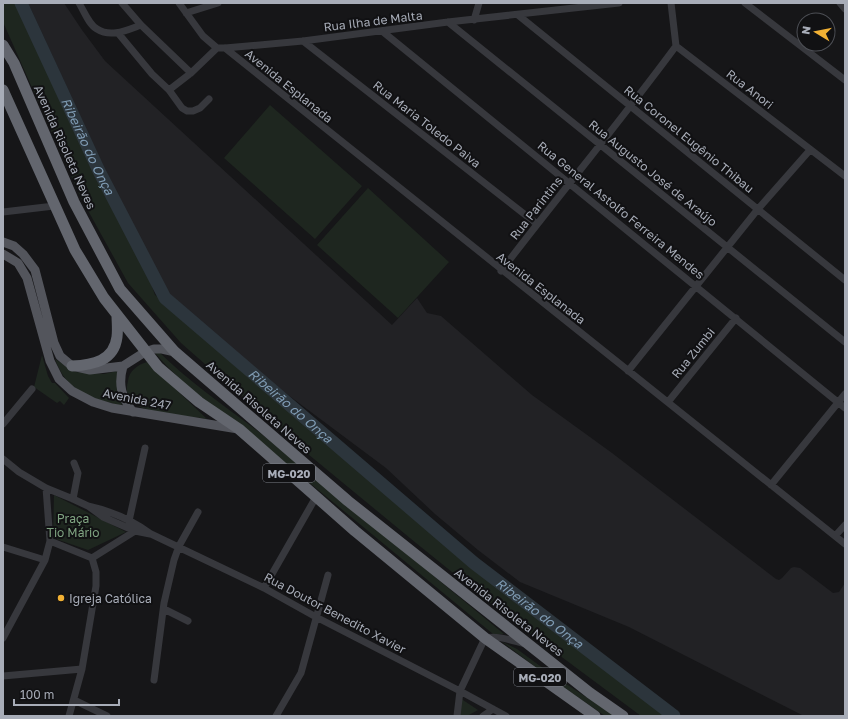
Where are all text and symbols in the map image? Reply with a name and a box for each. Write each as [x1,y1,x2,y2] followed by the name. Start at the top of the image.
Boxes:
[323,8,423,34] street label: Rua Ilha de Malta
[796,12,836,52] north arrow
[799,25,813,35] text: N
[242,46,336,126] street label: Avenida Esplanada
[724,66,776,112] street label: Rua Anori
[370,77,484,171] street label: Rua Maria Toledo Paiva
[621,82,757,196] street label: Rua Coronel Eugênio Thibau
[31,83,99,211] street label: Avenida Risoleta Neves
[58,95,118,198] water label: Ribeirão do Onça
[586,117,720,229] street label: Rua Augusto José de Araújo
[535,138,707,282] street label: Rua General Astolfo Ferreira Mendes
[507,173,565,243] street label: Rua Parintins
[494,249,588,327] street label: Avenida Esplanada
[668,325,718,381] street label: Rua Zumbi
[203,357,315,457] street label: Avenida Risoleta Neves
[245,365,337,447] water label: Ribeirão do Onça
[102,385,172,413] street label: Avenida 247
[263,464,315,482] road number: MG-020
[46,511,100,540] park label: Praça Tio Mário
[451,565,567,659] street label: Avenida Risoleta Neves
[262,569,409,657] street label: Rua Doutor Benedito Xavier
[493,575,587,652] water label: Ribeirão do Onça
[69,591,152,606] place label: Igreja Católica
[56,593,66,603] marker: Igreja Católica
[514,668,566,686] road number: MG-020
[14,681,119,707] scale bar
[20,687,54,702] text: 100 m

